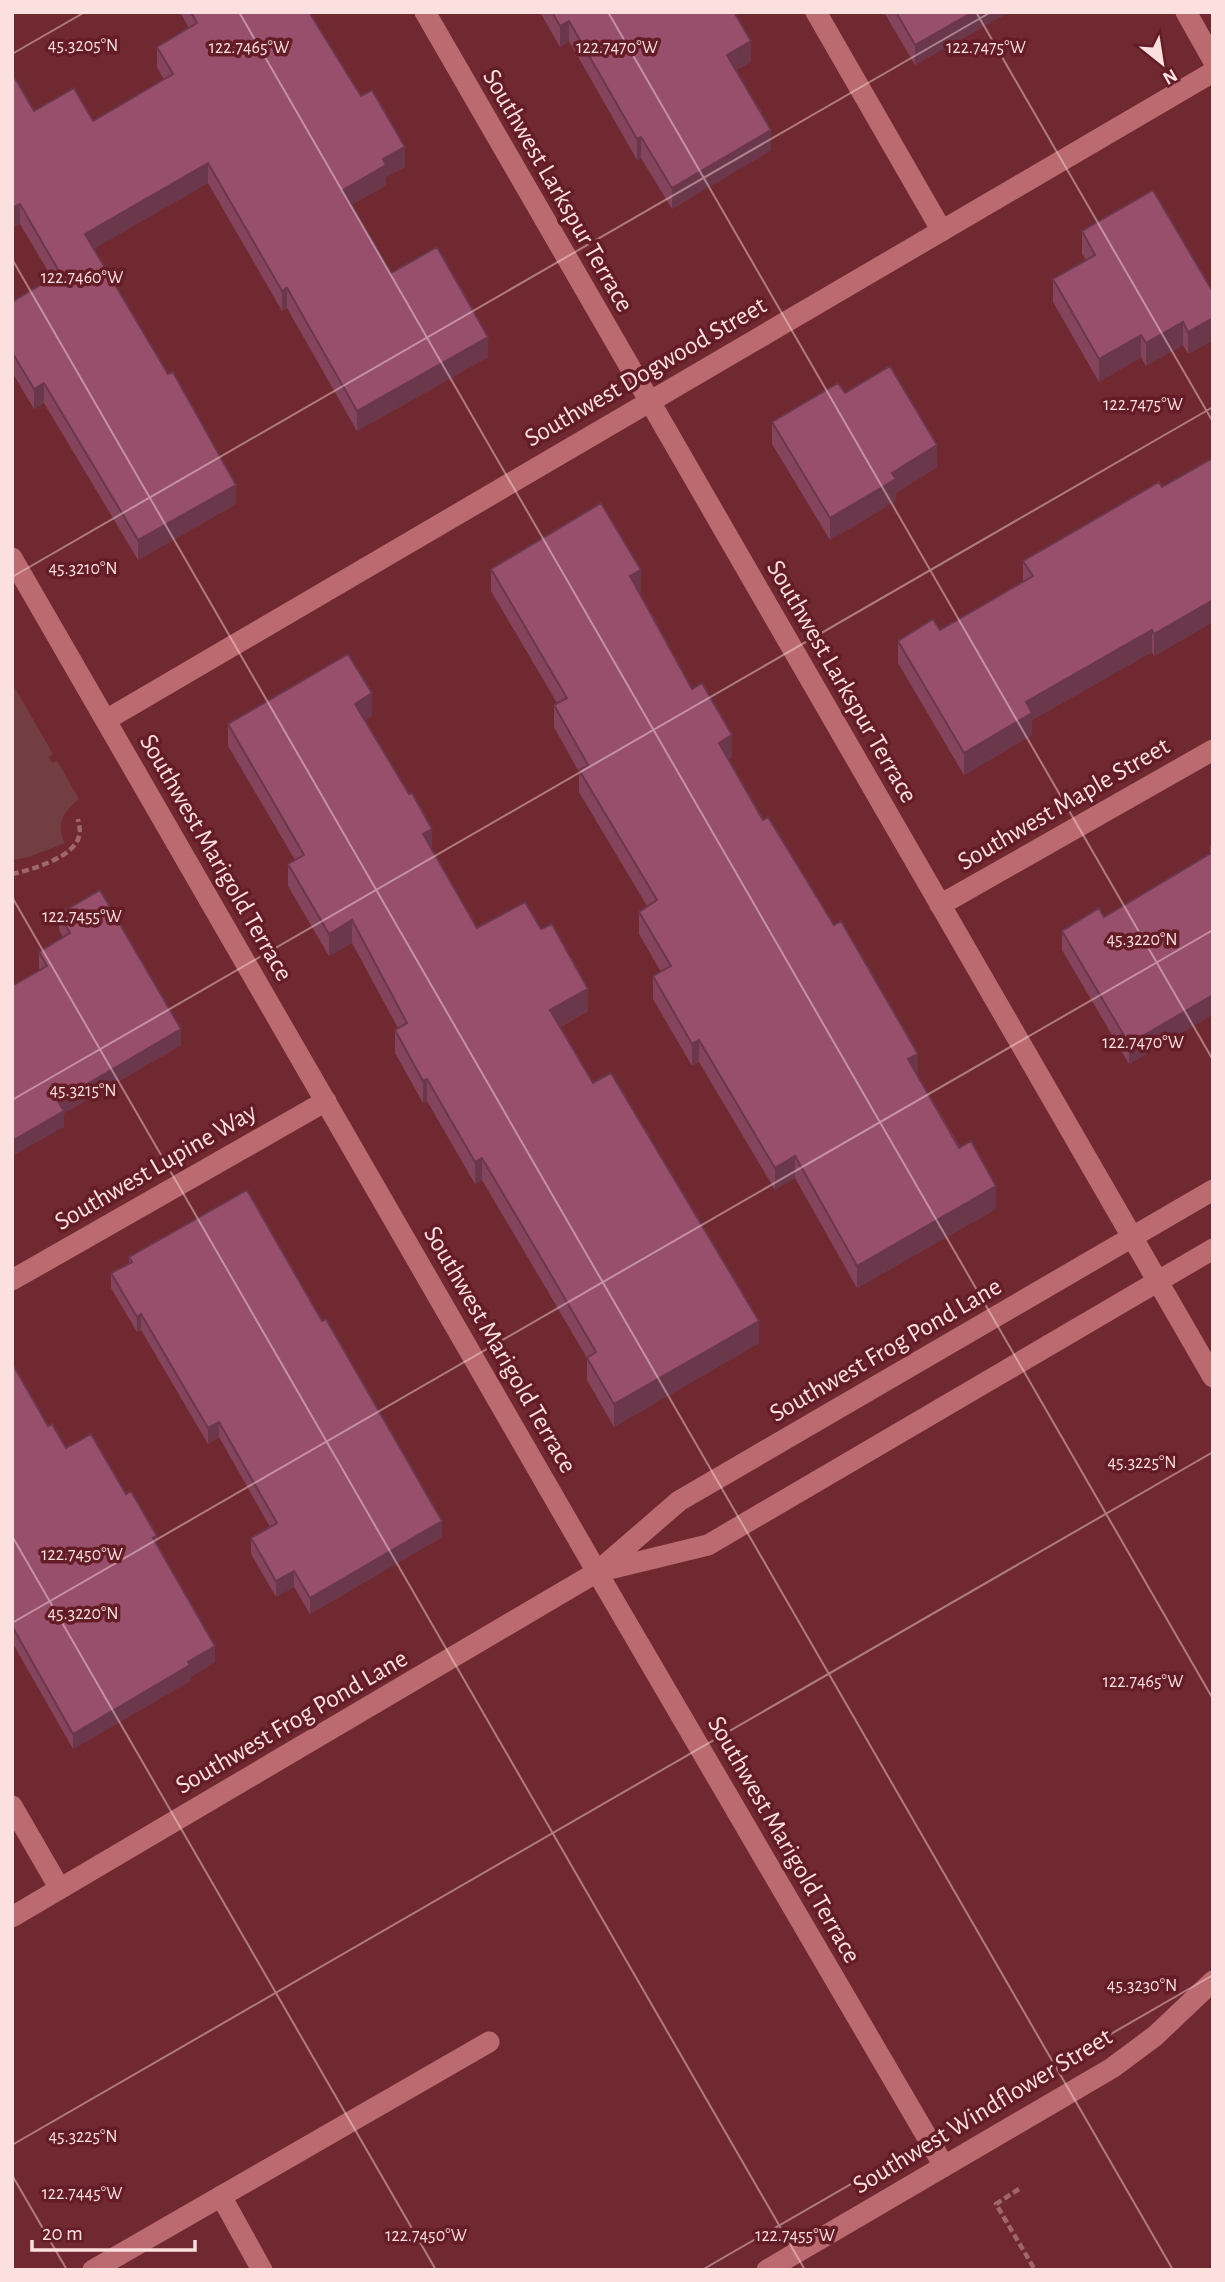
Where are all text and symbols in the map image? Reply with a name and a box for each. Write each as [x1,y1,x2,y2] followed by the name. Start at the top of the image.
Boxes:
[1127,28,1197,98] north arrow
[48,37,118,55] text: 45.3205°N
[209,39,289,57] text: 122.7465°W
[576,39,658,57] text: 122.7470°W
[946,39,1026,57] text: 122.7475°W
[478,65,638,316] street label: Southwest Larkspur Terrace
[1159,65,1180,88] text: N
[41,269,123,287] text: 122.7460°W
[520,292,771,452] street label: Southwest Dogwood Street
[1103,396,1183,414] text: 122.7475°W
[762,556,922,807] street label: Southwest Larkspur Terrace
[48,560,118,578] text: 45.3210°N
[135,730,297,985] street label: Southwest Marigold Terrace
[953,733,1174,875] street label: Southwest Maple Street
[42,908,122,926] text: 122.7455°W
[1106,931,1178,949] text: 45.3220°N
[1102,1034,1184,1052] text: 122.7470°W
[49,1082,117,1100] text: 45.3215°N
[50,1099,261,1235] street label: Southwest Lupine Way
[419,1222,581,1477] street label: Southwest Marigold Terrace
[765,1273,1006,1427] street label: Southwest Frog Pond Lane
[1107,1454,1177,1472] text: 45.3225°N
[41,1546,123,1564] text: 122.7450°W
[47,1605,119,1623] text: 45.3220°N
[171,1645,412,1799] street label: Southwest Frog Pond Lane
[1103,1673,1183,1691] text: 122.7465°W
[703,1712,865,1967] street label: Southwest Marigold Terrace
[1107,1977,1177,1995] text: 45.3230°N
[848,2023,1117,2199] street label: Southwest Windflower Street
[48,2128,118,2146] text: 45.3225°N
[42,2185,122,2203] text: 122.7445°W
[32,2208,194,2252] scale bar
[42,2223,83,2244] text: 20 m
[385,2227,467,2245] text: 122.7450°W
[755,2227,835,2245] text: 122.7455°W

